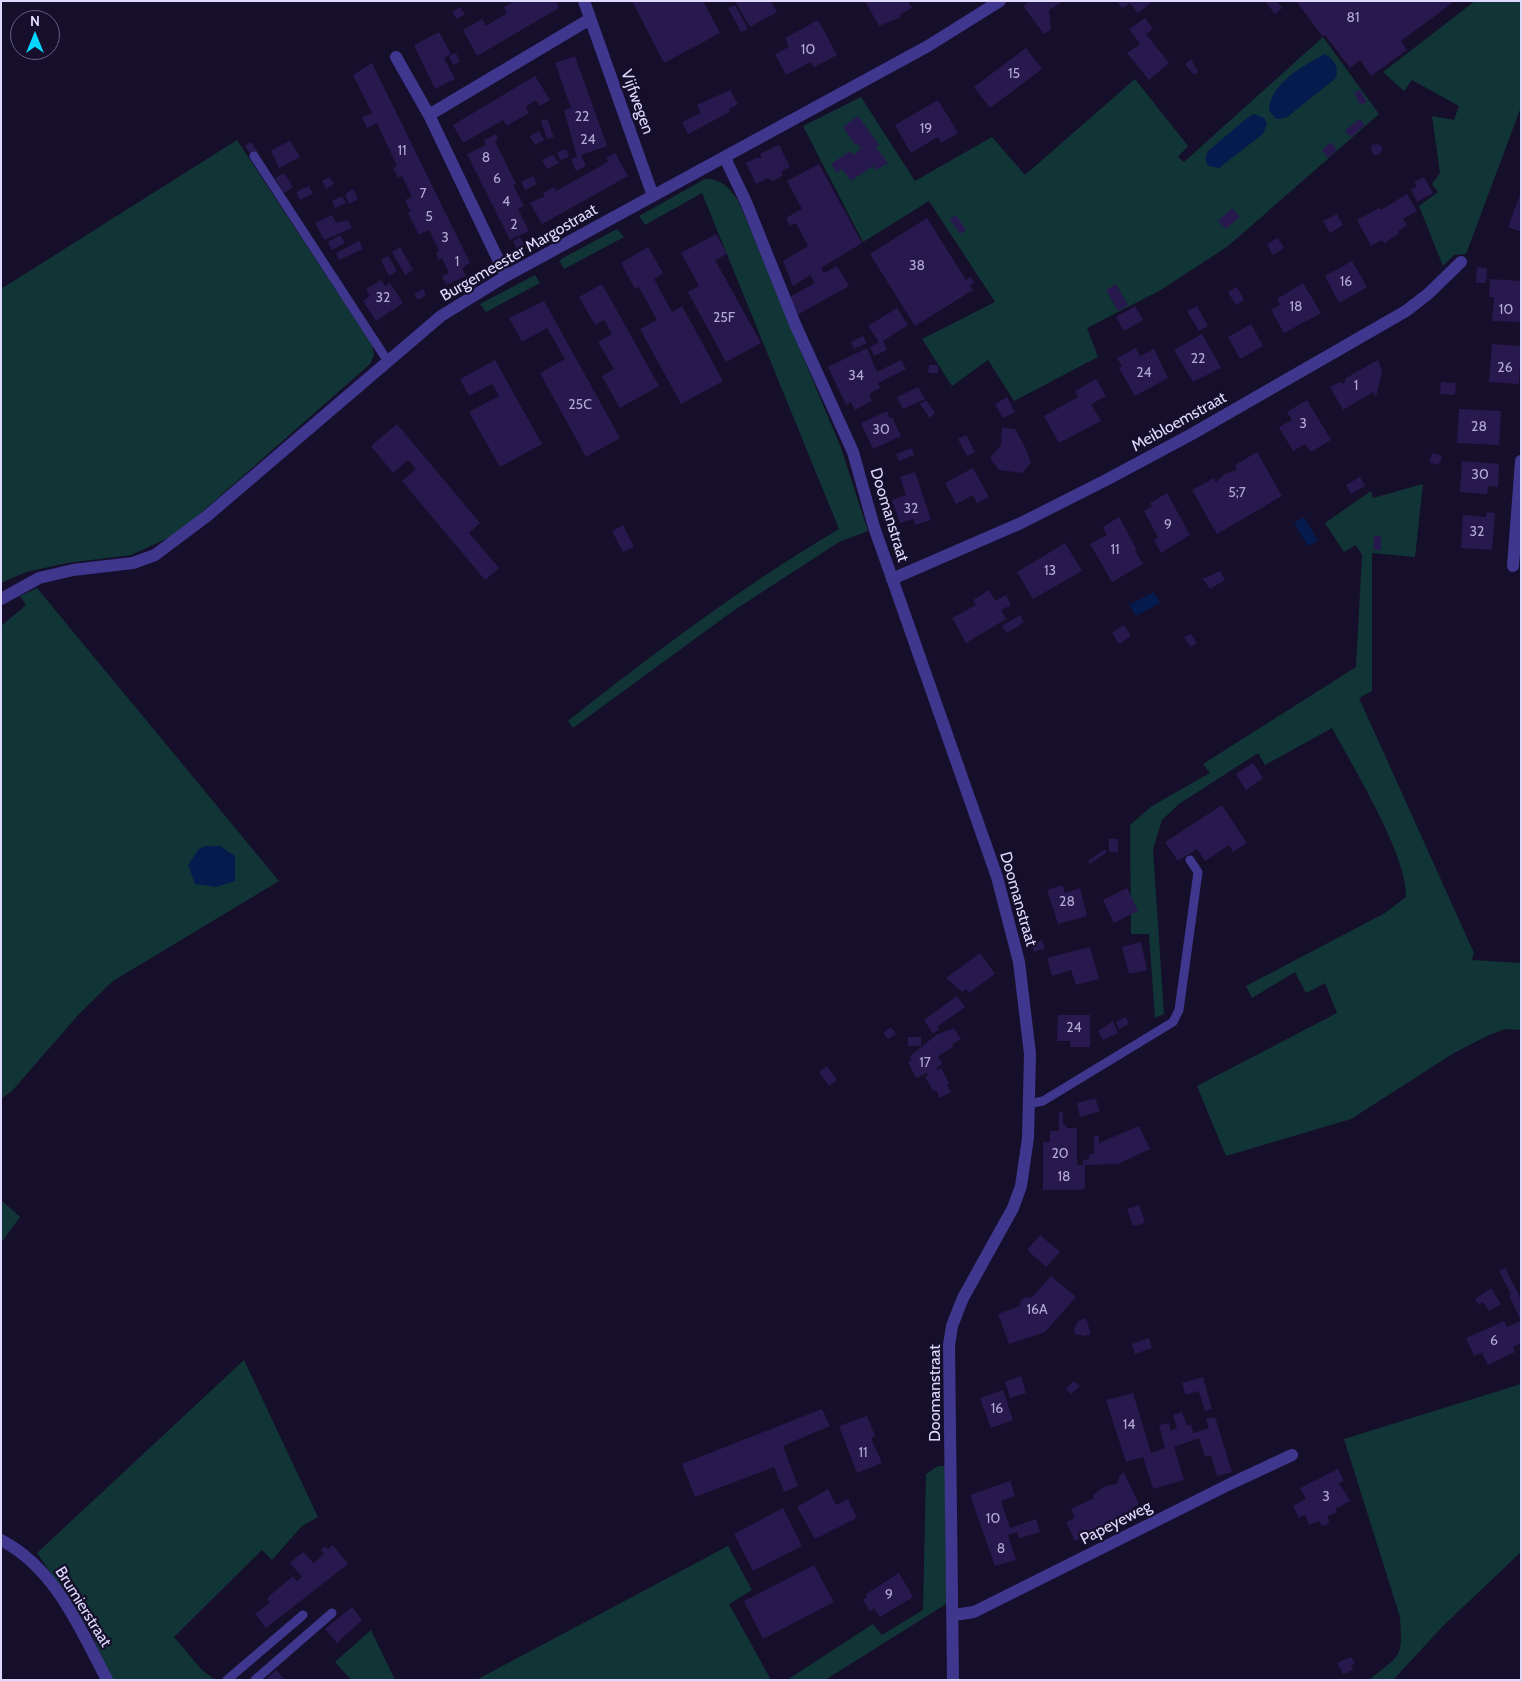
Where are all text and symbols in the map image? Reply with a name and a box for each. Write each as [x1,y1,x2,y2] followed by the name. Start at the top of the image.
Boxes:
[10,10,60,60] north arrow
[1346,10,1360,26] house number: 81
[30,12,40,30] text: N
[801,42,815,58] house number: 10
[1008,66,1020,82] house number: 15
[616,67,658,137] street label: Vijfwegen
[575,109,589,125] house number: 22
[920,121,932,137] house number: 19
[580,132,596,148] house number: 24
[397,143,407,159] house number: 11
[482,150,490,166] house number: 8
[493,171,501,187] house number: 6
[419,186,427,202] house number: 7
[502,194,510,210] house number: 4
[437,200,601,306] street label: Burgemeester Margostraat
[425,209,433,225] house number: 5
[510,217,518,233] house number: 2
[441,230,449,246] house number: 3
[455,254,459,270] house number: 1
[909,258,925,274] house number: 38
[1340,274,1352,290] house number: 16
[376,290,390,306] house number: 32
[1289,299,1303,315] house number: 18
[1499,302,1513,318] house number: 10
[713,310,735,326] house number: 25F
[1191,351,1205,367] house number: 22
[1497,360,1513,376] house number: 26
[1136,365,1152,381] house number: 24
[848,368,864,384] house number: 34
[1354,378,1358,394] house number: 1
[1128,388,1230,456] street label: Meibloemstraat
[568,397,592,413] house number: 25C
[1299,416,1307,432] house number: 3
[1471,419,1487,435] house number: 28
[872,422,890,438] house number: 30
[866,466,912,564] street label: Doomanstraat
[1471,467,1489,483] house number: 30
[1228,485,1246,501] house number: 5;7
[904,501,918,517] house number: 32
[1164,517,1172,533] house number: 9
[1470,524,1484,540] house number: 32
[1110,542,1120,558] house number: 11
[1044,563,1056,579] house number: 13
[995,850,1041,948] street label: Doomanstraat
[1059,894,1075,910] house number: 28
[1066,1020,1082,1036] house number: 24
[919,1055,931,1071] house number: 17
[1051,1146,1069,1162] house number: 20
[1057,1169,1071,1185] house number: 18
[1026,1302,1048,1318] house number: 16A
[1490,1333,1498,1349] house number: 6
[925,1344,945,1442] street label: Doomanstraat
[991,1401,1003,1417] house number: 16
[1123,1417,1135,1433] house number: 14
[858,1445,868,1461] house number: 11
[1322,1489,1330,1505] house number: 3
[1077,1497,1155,1549] street label: Papeyeweg
[986,1511,1000,1527] house number: 10
[997,1541,1005,1557] house number: 8
[51,1563,115,1651] street label: Brumierstraat
[885,1587,893,1603] house number: 9

